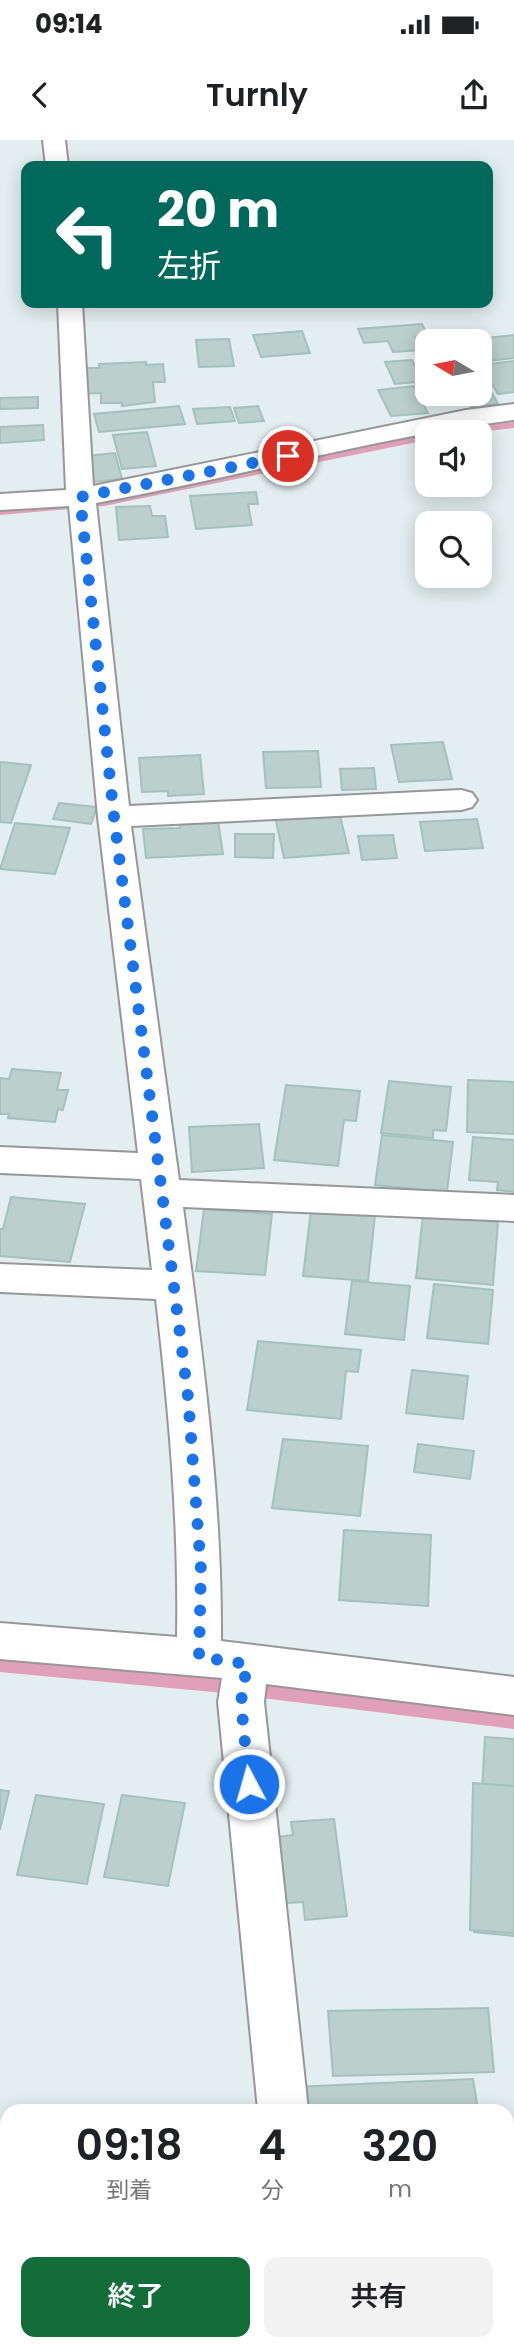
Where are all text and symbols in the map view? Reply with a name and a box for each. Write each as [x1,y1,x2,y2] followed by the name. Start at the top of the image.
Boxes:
[35,6,103,42] text: 09:14
[206,72,308,117] text: Turnly
[21,76,59,114] icon: back
[455,76,493,114] icon: share
[157,176,279,244] text: 20 m
[42,189,133,280] icon: left
[157,243,221,288] text: 左折
[415,329,492,406] north arrow
[415,329,492,588] map controls
[415,420,492,497] button: sound
[258,426,318,486] pin
[269,437,307,475] icon: arrive
[415,511,492,588] button: search
[212,1747,286,1821] position arrow
[76,2116,182,2175] text: 09:18
[258,2116,286,2175] text: 4
[362,2117,438,2176] text: 320
[388,2173,412,2205] text: m
[106,2174,152,2206] text: 到着
[261,2174,284,2206] text: 分
[21,2257,250,2337] button: 終了
[264,2257,493,2337] button: 共有

